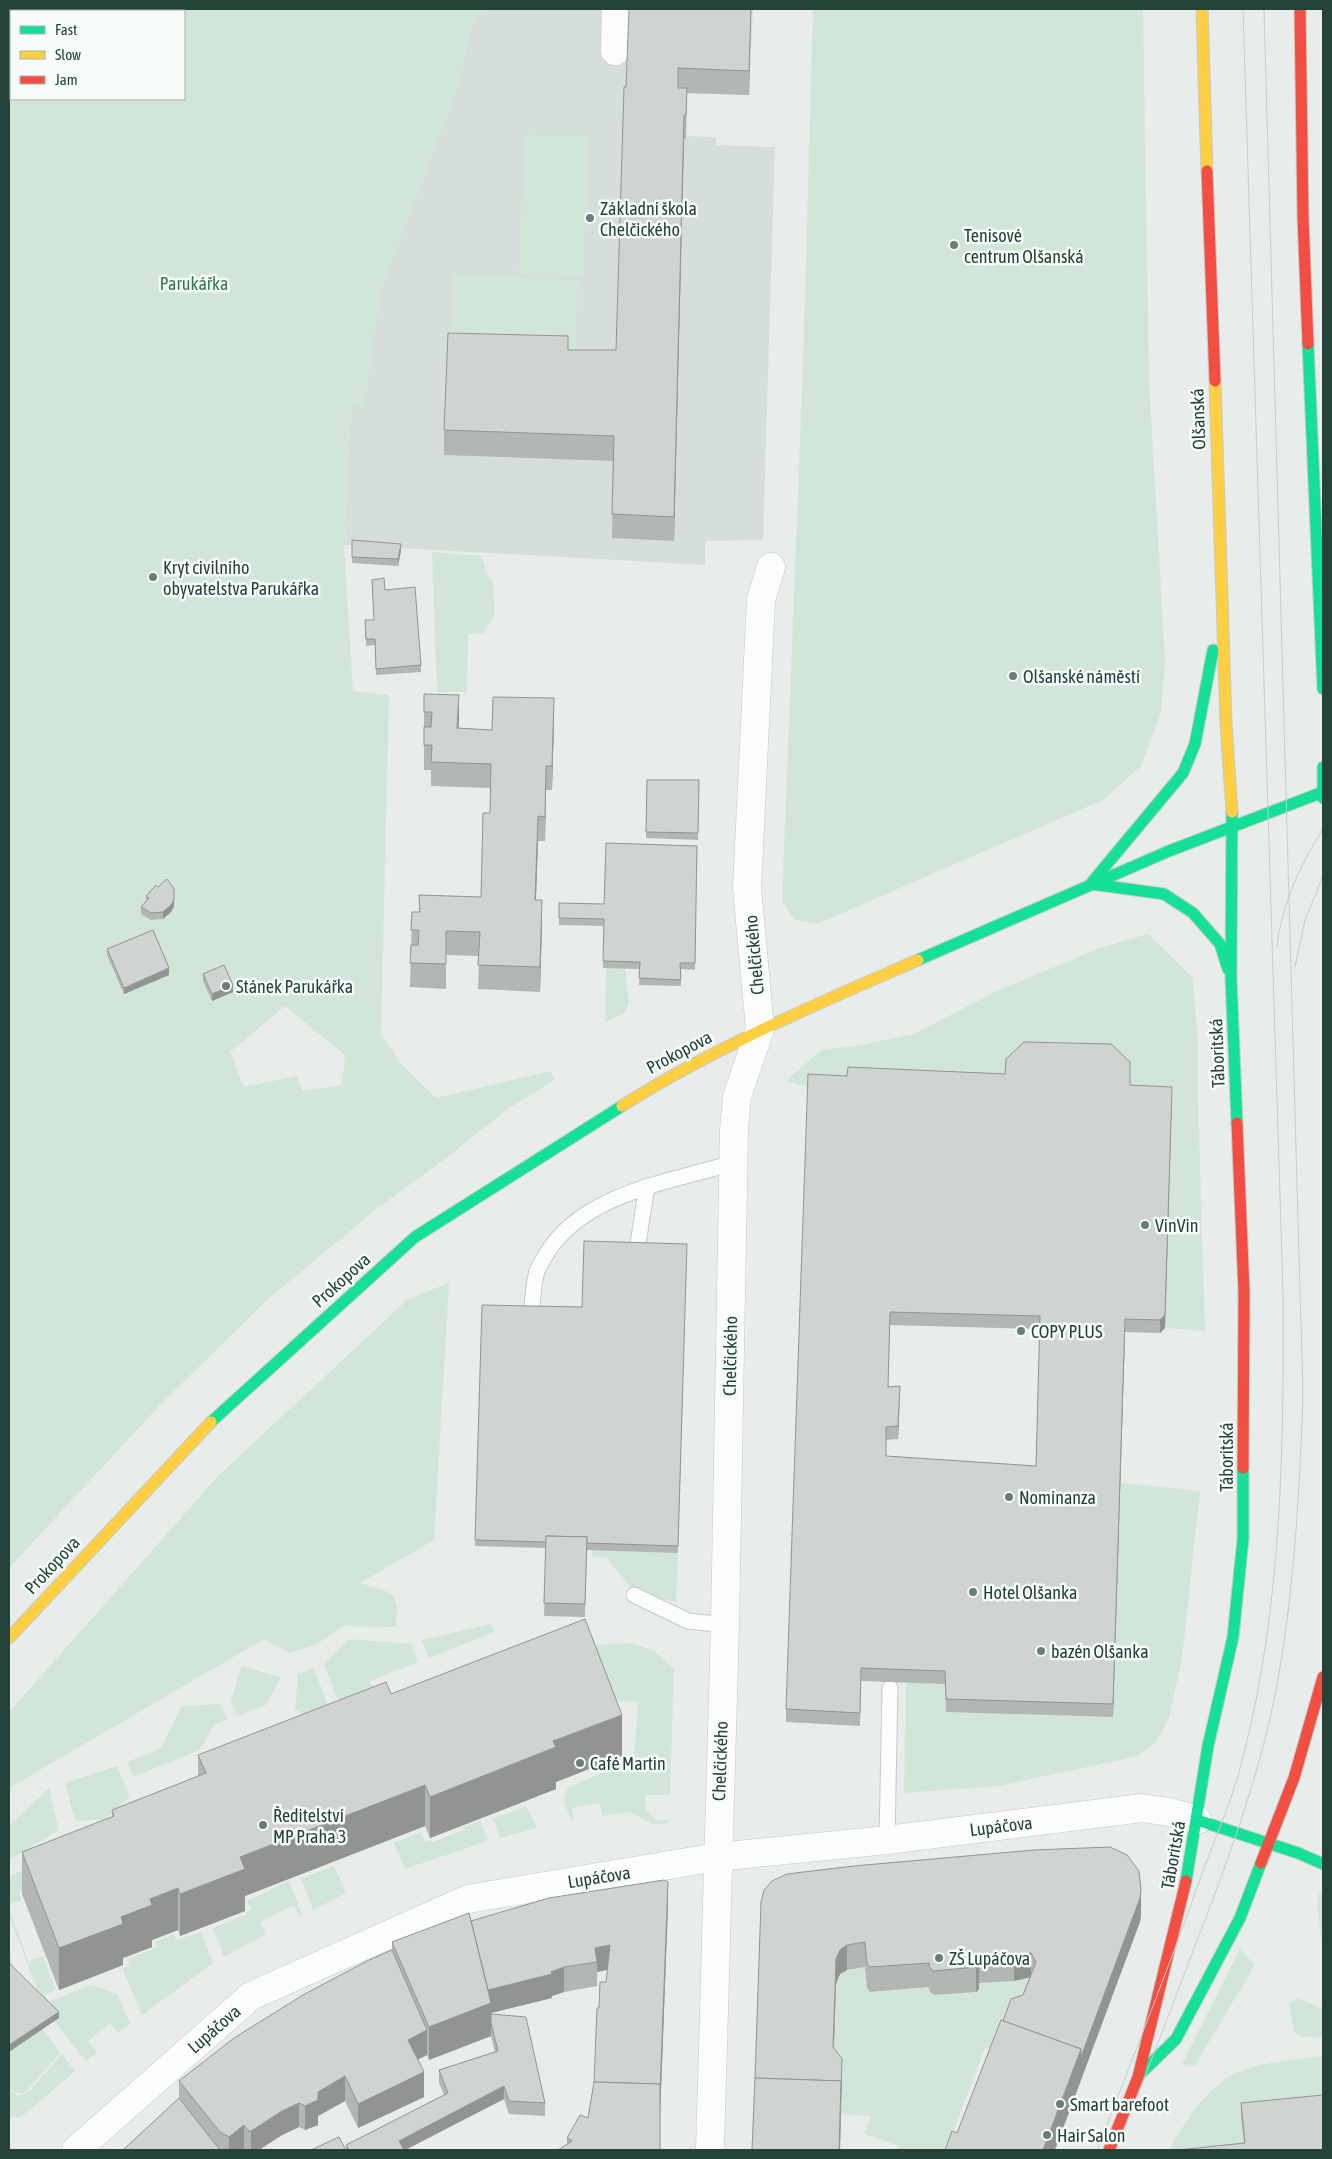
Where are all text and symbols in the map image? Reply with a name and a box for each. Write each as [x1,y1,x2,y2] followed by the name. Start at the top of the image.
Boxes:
[10,10,185,100] legend
[55,21,77,38] text: Fast
[55,46,81,63] text: Slow
[55,71,78,88] text: Jam
[600,198,697,240] place label: Základní škola Chelčického
[584,212,596,224] marker: Základní škola Chelčického
[964,225,1084,267] place label: Tenisové centrum Olšanská
[948,239,960,251] marker: Tenisové centrum Olšanská
[160,273,228,294] park label: Parukářka
[1186,388,1210,450] street label: Olšanská
[163,557,319,599] place label: Kryt civilního obyvatelstva Parukářka
[147,571,159,583] marker: Kryt civilního obyvatelstva Parukářka
[1023,666,1140,687] place label: Olšanské náměstí
[1007,670,1019,682] marker: Olšanské náměstí
[740,914,768,996] street label: Chelčického
[236,976,353,997] place label: Stánek Parukářka
[220,980,232,992] marker: Stánek Parukářka
[1205,1018,1229,1088] street label: Táboritská
[643,1026,715,1078] street label: Prokopova
[1155,1215,1198,1236] place label: VinVin
[1139,1219,1151,1231] marker: VinVin
[308,1248,374,1312] street label: Prokopova
[719,1316,741,1396] street label: Chelčického
[1031,1321,1103,1342] place label: COPY PLUS
[1015,1325,1027,1337] marker: COPY PLUS
[1216,1422,1237,1492] street label: Táboritská
[1019,1487,1096,1508] place label: Nominanza
[1003,1491,1015,1503] marker: Nominanza
[20,1532,84,1598] street label: Prokopova
[983,1582,1077,1603] place label: Hotel Olšanka
[967,1586,979,1598] marker: Hotel Olšanka
[1051,1641,1149,1662] place label: bazén Olšanka
[1035,1645,1047,1657] marker: bazén Olšanka
[708,1721,732,1801] street label: Chelčického
[590,1753,666,1774] place label: Café Martin
[574,1757,586,1769] marker: Café Martin
[273,1805,347,1847] place label: Ředitelství MP Praha 3
[968,1812,1034,1840] street label: Lupáčova
[257,1819,269,1831] marker: Ředitelství MP Praha 3
[1157,1819,1189,1891] street label: Táboritská
[566,1862,632,1892] street label: Lupáčova
[949,1948,1030,1969] place label: ZŠ Lupáčova
[933,1952,945,1964] marker: ZŠ Lupáčova
[183,2000,245,2058] street label: Lupáčova
[1070,2094,1169,2115] place label: Smart barefoot
[1054,2098,1066,2110] marker: Smart barefoot
[1057,2125,1125,2146] place label: Hair Salon
[1041,2129,1053,2141] marker: Hair Salon

